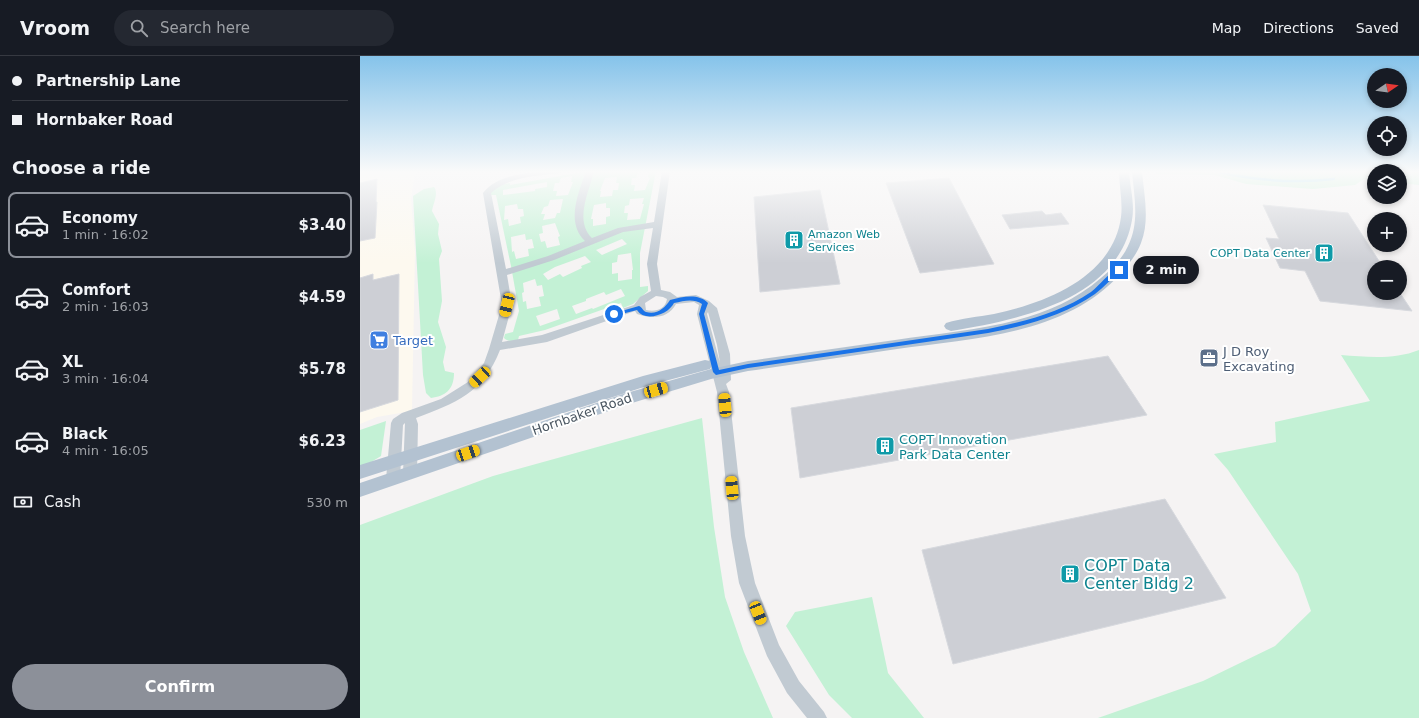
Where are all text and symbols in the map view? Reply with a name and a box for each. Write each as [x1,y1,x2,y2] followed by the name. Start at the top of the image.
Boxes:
[114,10,394,46] search box
[20,17,90,39] text: Vroom
[128,17,150,39] icon: search
[160,19,250,37] text: Search here
[1212,20,1241,36] text: Map
[1263,20,1334,36] text: Directions
[1356,20,1399,36] text: Saved
[1367,68,1407,108] north arrow
[1367,68,1407,300] map controls
[36,72,181,90] text: Partnership Lane
[36,111,173,129] text: Hornbaker Road
[1367,116,1407,156] button: locate
[12,157,151,178] text: Choose a ride
[1367,164,1407,204] button: layers
[14,207,50,243] icon: car
[62,209,138,227] text: Economy
[1367,212,1407,252] button: +
[299,216,346,234] text: $3.40
[62,227,149,242] text: 1 min · 16:02
[808,228,880,254] place label: Amazon Web Services
[783,229,805,251] building icon: Amazon Web Services
[1313,242,1335,264] building icon: COPT Data Center
[1210,247,1310,260] place label: COPT Data Center
[1133,256,1199,284] callout: 2 min
[1367,260,1407,300] button: −
[1110,261,1128,279] route end
[1146,262,1186,277] text: 2 min
[14,279,50,315] icon: car
[62,281,130,299] text: Comfort
[299,288,346,306] text: $4.59
[498,292,516,318] car
[62,299,149,314] text: 2 min · 16:03
[605,305,623,323] route start
[368,329,390,351] supermarket icon: Target
[392,333,433,348] place label: Target
[1222,344,1295,374] place label: J D Roy Excavating
[1198,347,1220,369] office icon: J D Roy Excavating
[14,351,50,387] icon: car
[62,353,83,371] text: XL
[299,360,346,378] text: $5.78
[467,364,493,390] car
[62,371,149,386] text: 3 min · 16:04
[643,381,669,399] car
[530,390,634,438] street label: Hornbaker Road
[718,393,732,417] car
[14,423,50,459] icon: car
[62,425,108,443] text: Black
[299,432,346,450] text: $6.23
[899,432,1011,462] place label: COPT Innovation Park Data Center
[874,435,896,457] building icon: COPT Innovation Park Data Center
[62,443,149,458] text: 4 min · 16:05
[455,443,481,463] car
[725,476,739,500] car
[12,491,34,513] icon: cash
[44,493,81,511] text: Cash
[306,495,348,510] text: 530 m
[1084,556,1194,593] place label: COPT Data Center Bldg 2
[1059,563,1081,585] building icon: COPT Data Center Bldg 2
[748,600,768,626] car
[12,664,348,710] button: Confirm

